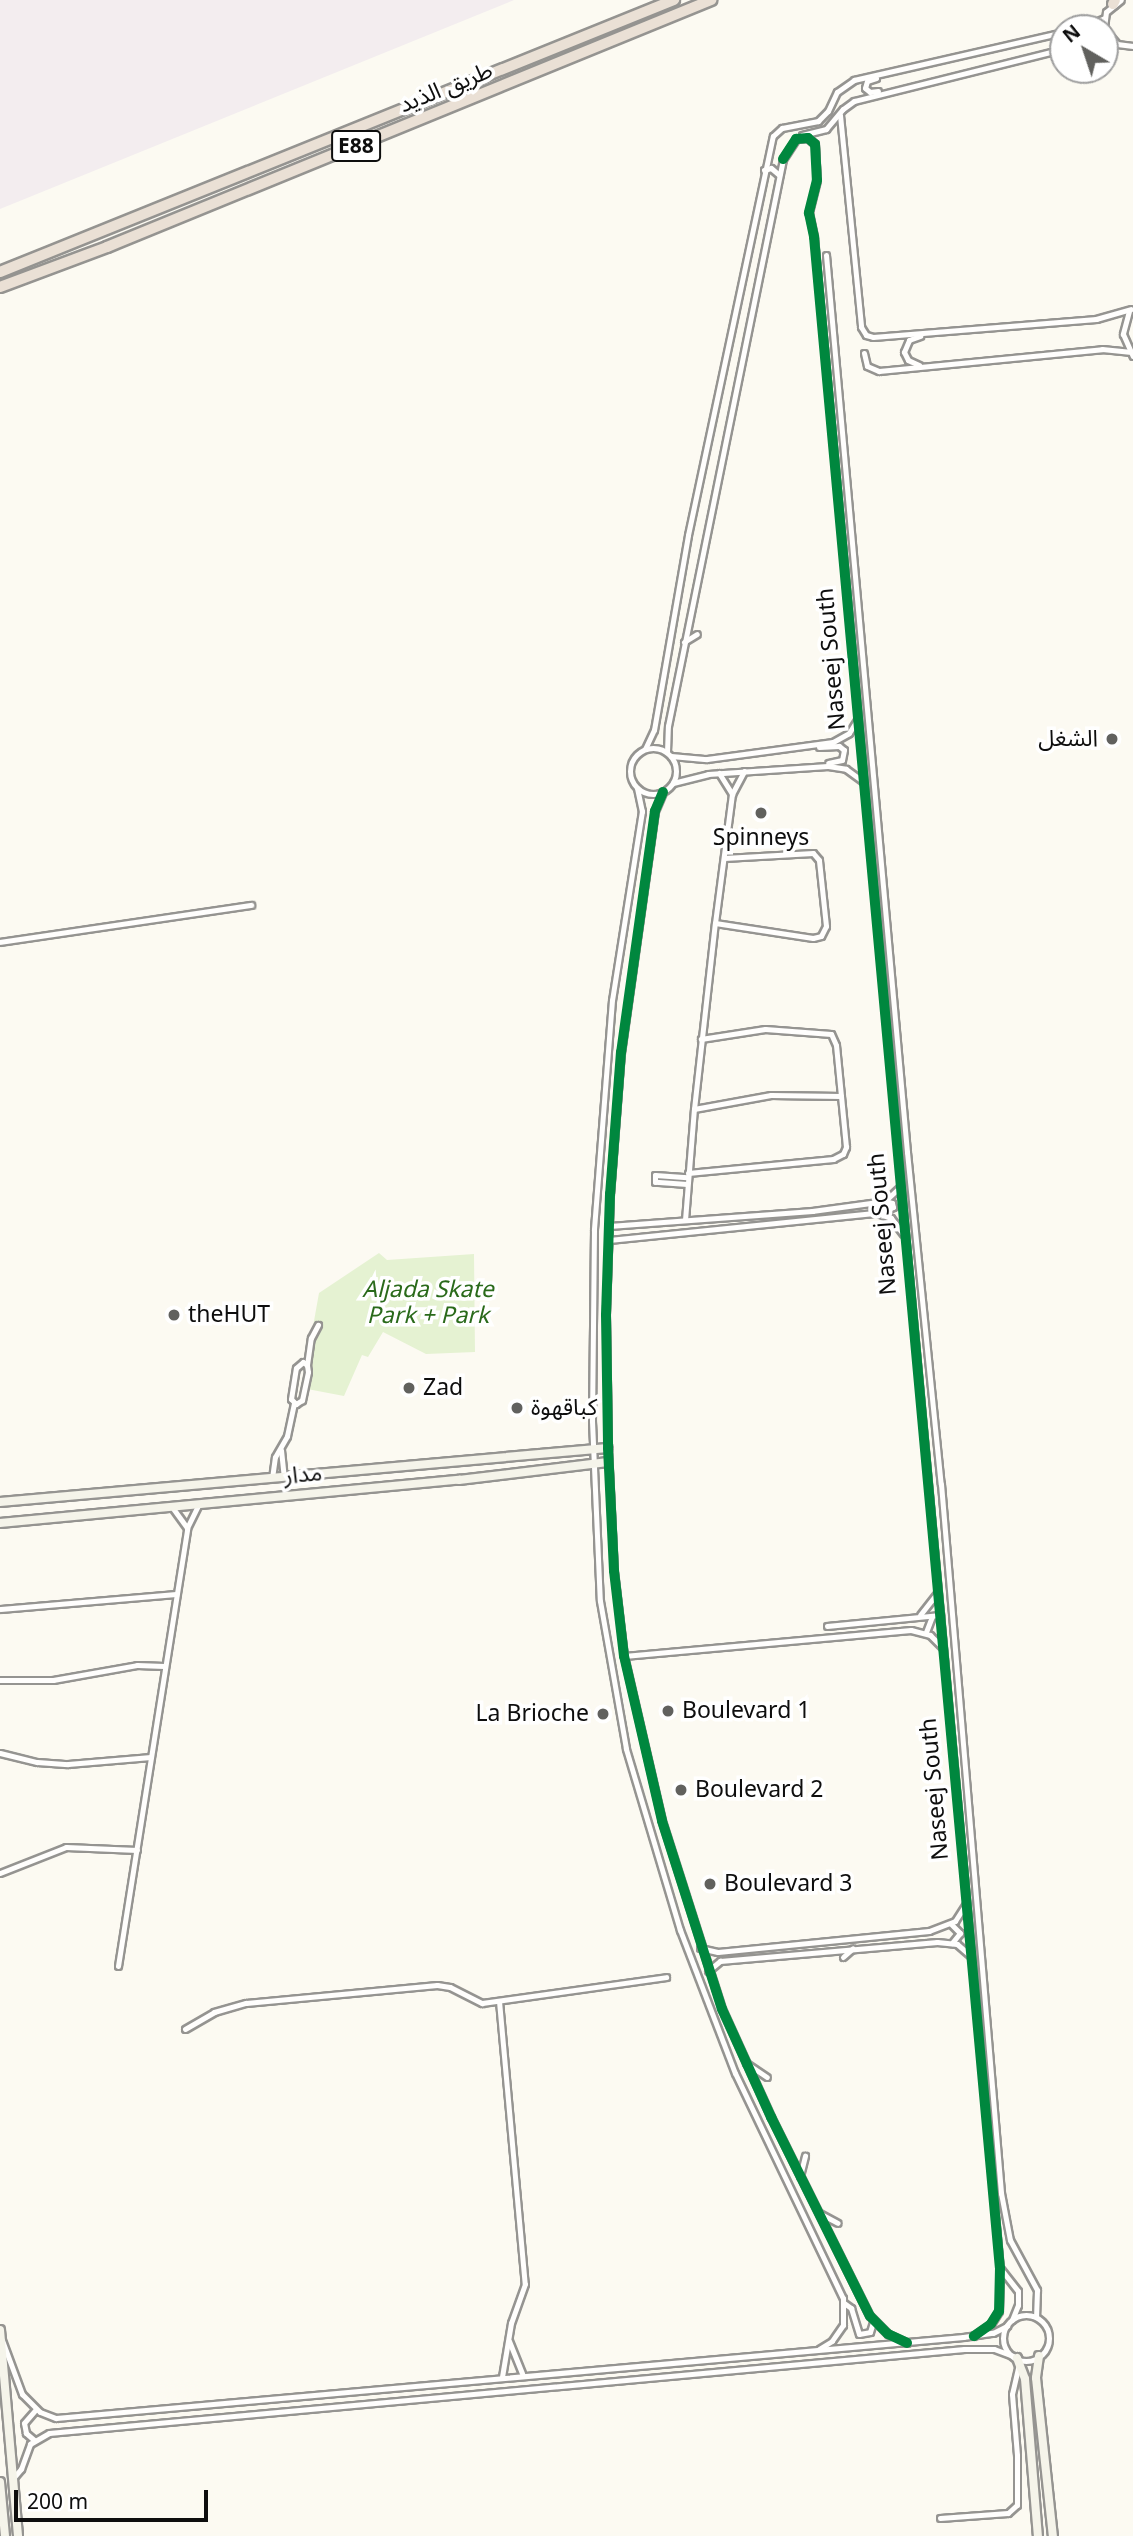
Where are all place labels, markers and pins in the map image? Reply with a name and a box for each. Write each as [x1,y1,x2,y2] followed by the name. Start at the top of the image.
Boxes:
[1038,725,1098,753] place label: الشغل
[1104,731,1120,747] marker: الشغل
[753,805,769,821] marker: Spinneys
[713,824,809,852] place label: Spinneys
[188,1301,270,1329] place label: theHUT
[166,1307,182,1323] marker: theHUT
[423,1374,463,1402] place label: Zad
[401,1380,417,1396] marker: Zad
[531,1394,597,1422] place label: كباقهوة
[509,1400,525,1416] marker: كباقهوة
[682,1697,810,1725] place label: Boulevard 1
[476,1700,589,1728] place label: La Brioche
[660,1703,676,1719] marker: Boulevard 1
[595,1706,611,1722] marker: La Brioche
[695,1776,823,1804] place label: Boulevard 2
[673,1782,689,1798] marker: Boulevard 2
[724,1870,852,1898] place label: Boulevard 3
[702,1876,718,1892] marker: Boulevard 3

